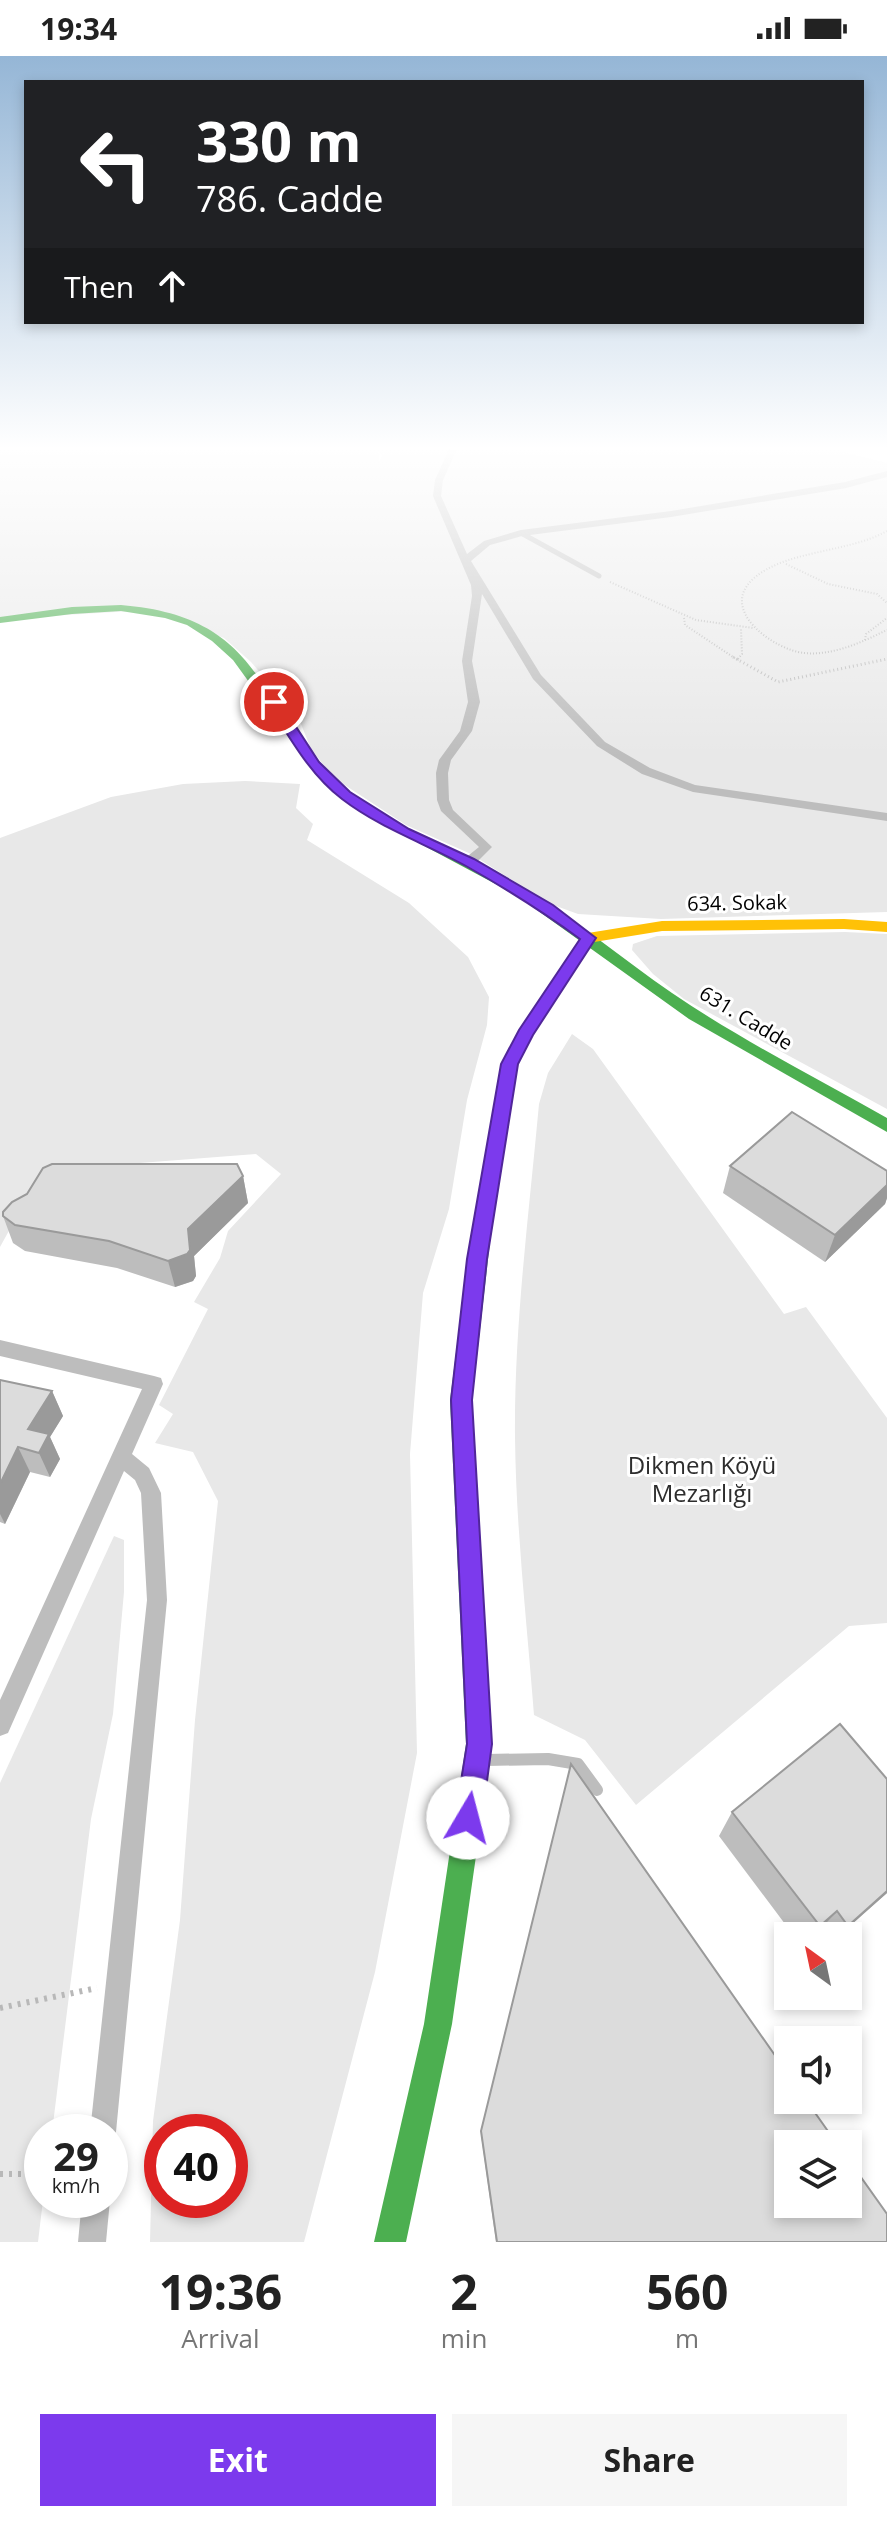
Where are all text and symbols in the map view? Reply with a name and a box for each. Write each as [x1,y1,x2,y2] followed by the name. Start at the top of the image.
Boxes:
[40,8,117,49] text: 19:34
[196,102,362,178] text: 330 m
[64,112,168,216] icon: left
[196,174,384,223] text: 786. Cadde
[150,264,194,308] icon: ahead
[64,266,134,307] text: Then
[240,668,308,736] pin
[252,680,296,724] icon: arrive
[687,888,788,917] street label: 634. Sokak
[695,979,798,1056] street label: 631. Cadde
[628,1448,776,1509] park label: Dikmen Köyü Mezarlığı
[426,1776,510,1860] position arrow
[774,1922,862,2010] north arrow
[774,1922,862,2218] map controls
[774,2026,862,2114] button: sound
[144,2114,248,2218] speed limit sign: 40
[53,2128,99,2183] text: 29
[774,2130,862,2218] button: layers
[52,2172,100,2199] text: km/h
[159,2259,282,2324] text: 19:36
[450,2259,478,2324] text: 2
[646,2259,728,2324] text: 560
[181,2320,260,2356] text: Arrival
[441,2320,487,2356] text: min
[675,2320,699,2356] text: m
[40,2414,436,2506] button: Exit
[452,2414,847,2506] button: Share

